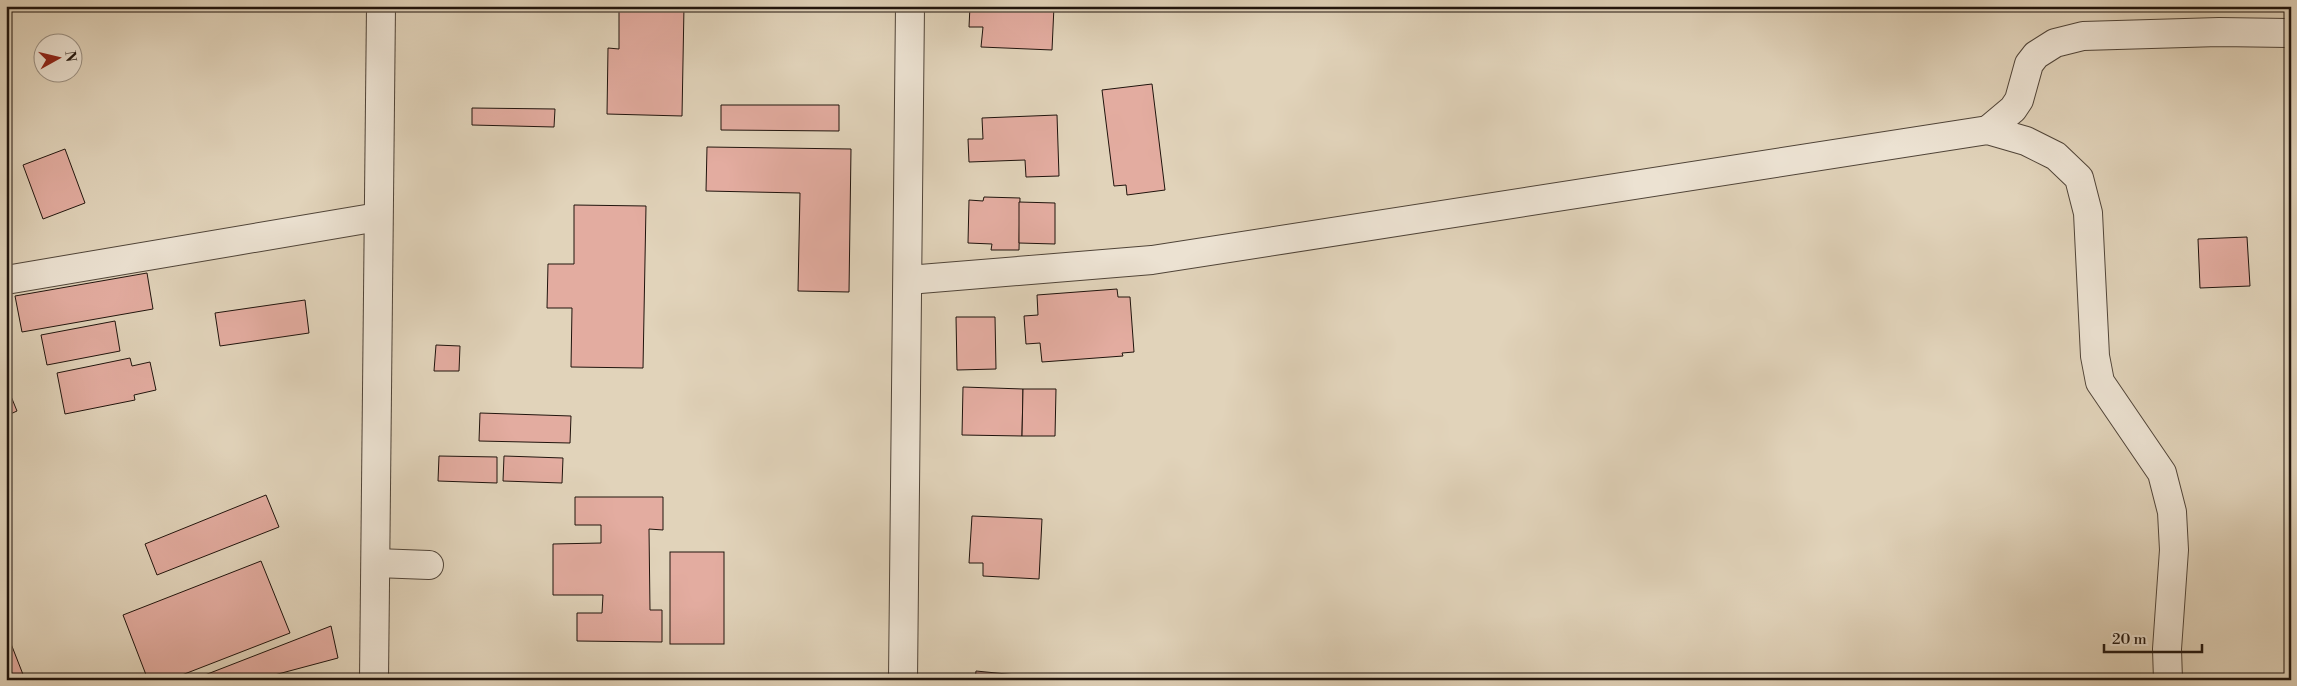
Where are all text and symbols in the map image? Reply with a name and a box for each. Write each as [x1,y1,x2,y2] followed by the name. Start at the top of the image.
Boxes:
[32,32,82,82] north arrow
[60,50,80,63] text: N
[2104,621,2202,653] scale bar
[2112,630,2147,649] text: 20 m

